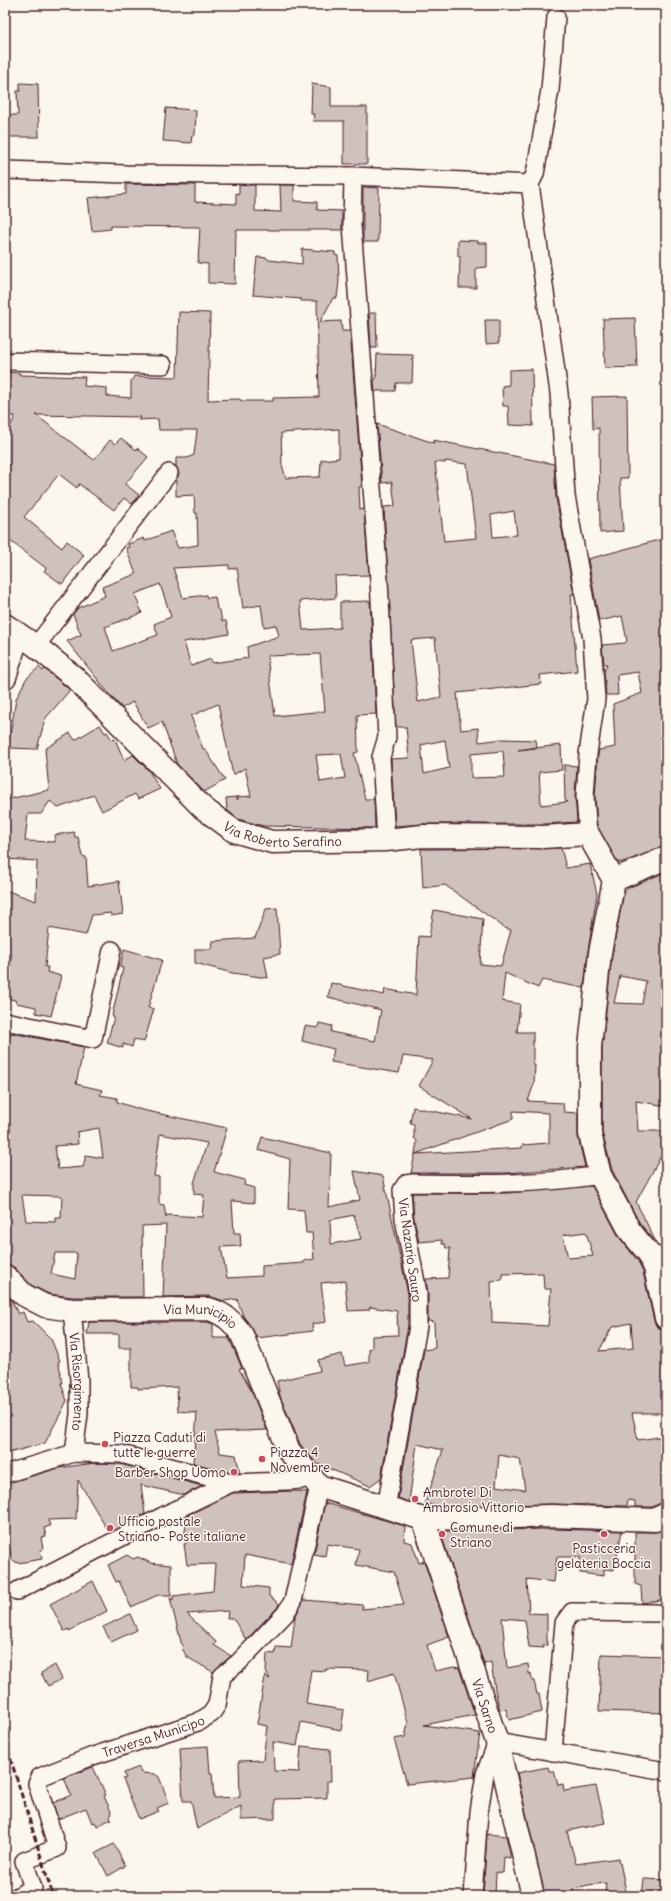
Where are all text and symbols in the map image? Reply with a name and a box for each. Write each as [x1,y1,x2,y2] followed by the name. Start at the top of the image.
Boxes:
[220,818,342,850] street label: Via Roberto Serafino
[394,1197,426,1303] street label: Via Nazario Sauro
[163,1300,241,1332] street label: Via Municipio
[66,1332,88,1432] street label: Via Risorgimento
[113,1429,206,1461] place label: Piazza Caduti di tutte le guerre
[100,1439,110,1449] marker: Piazza Caduti di tutte le guerre
[270,1444,330,1476] place label: Piazza 4 Novembre
[257,1454,267,1464] marker: Piazza 4 Novembre
[115,1464,226,1481] place label: Barber Shop Uomo
[229,1467,239,1477] marker: Barber Shop Uomo
[423,1484,524,1516] place label: Ambrotel Di Ambrosio Vittorio
[410,1494,420,1504] marker: Ambrotel Di Ambrosio Vittorio
[118,1513,246,1545] place label: Ufficio postale Striano- Poste italiane
[450,1519,513,1551] place label: Comune di Striano
[105,1523,115,1533] marker: Ufficio postale Striano- Poste italiane
[437,1529,447,1539] marker: Comune di Striano
[599,1529,609,1539] marker: Pasticceria gelateria Boccia
[557,1540,651,1572] place label: Pasticceria gelateria Boccia
[468,1677,502,1735] street label: Via Sarno
[100,1711,208,1761] street label: Traversa Municipo

